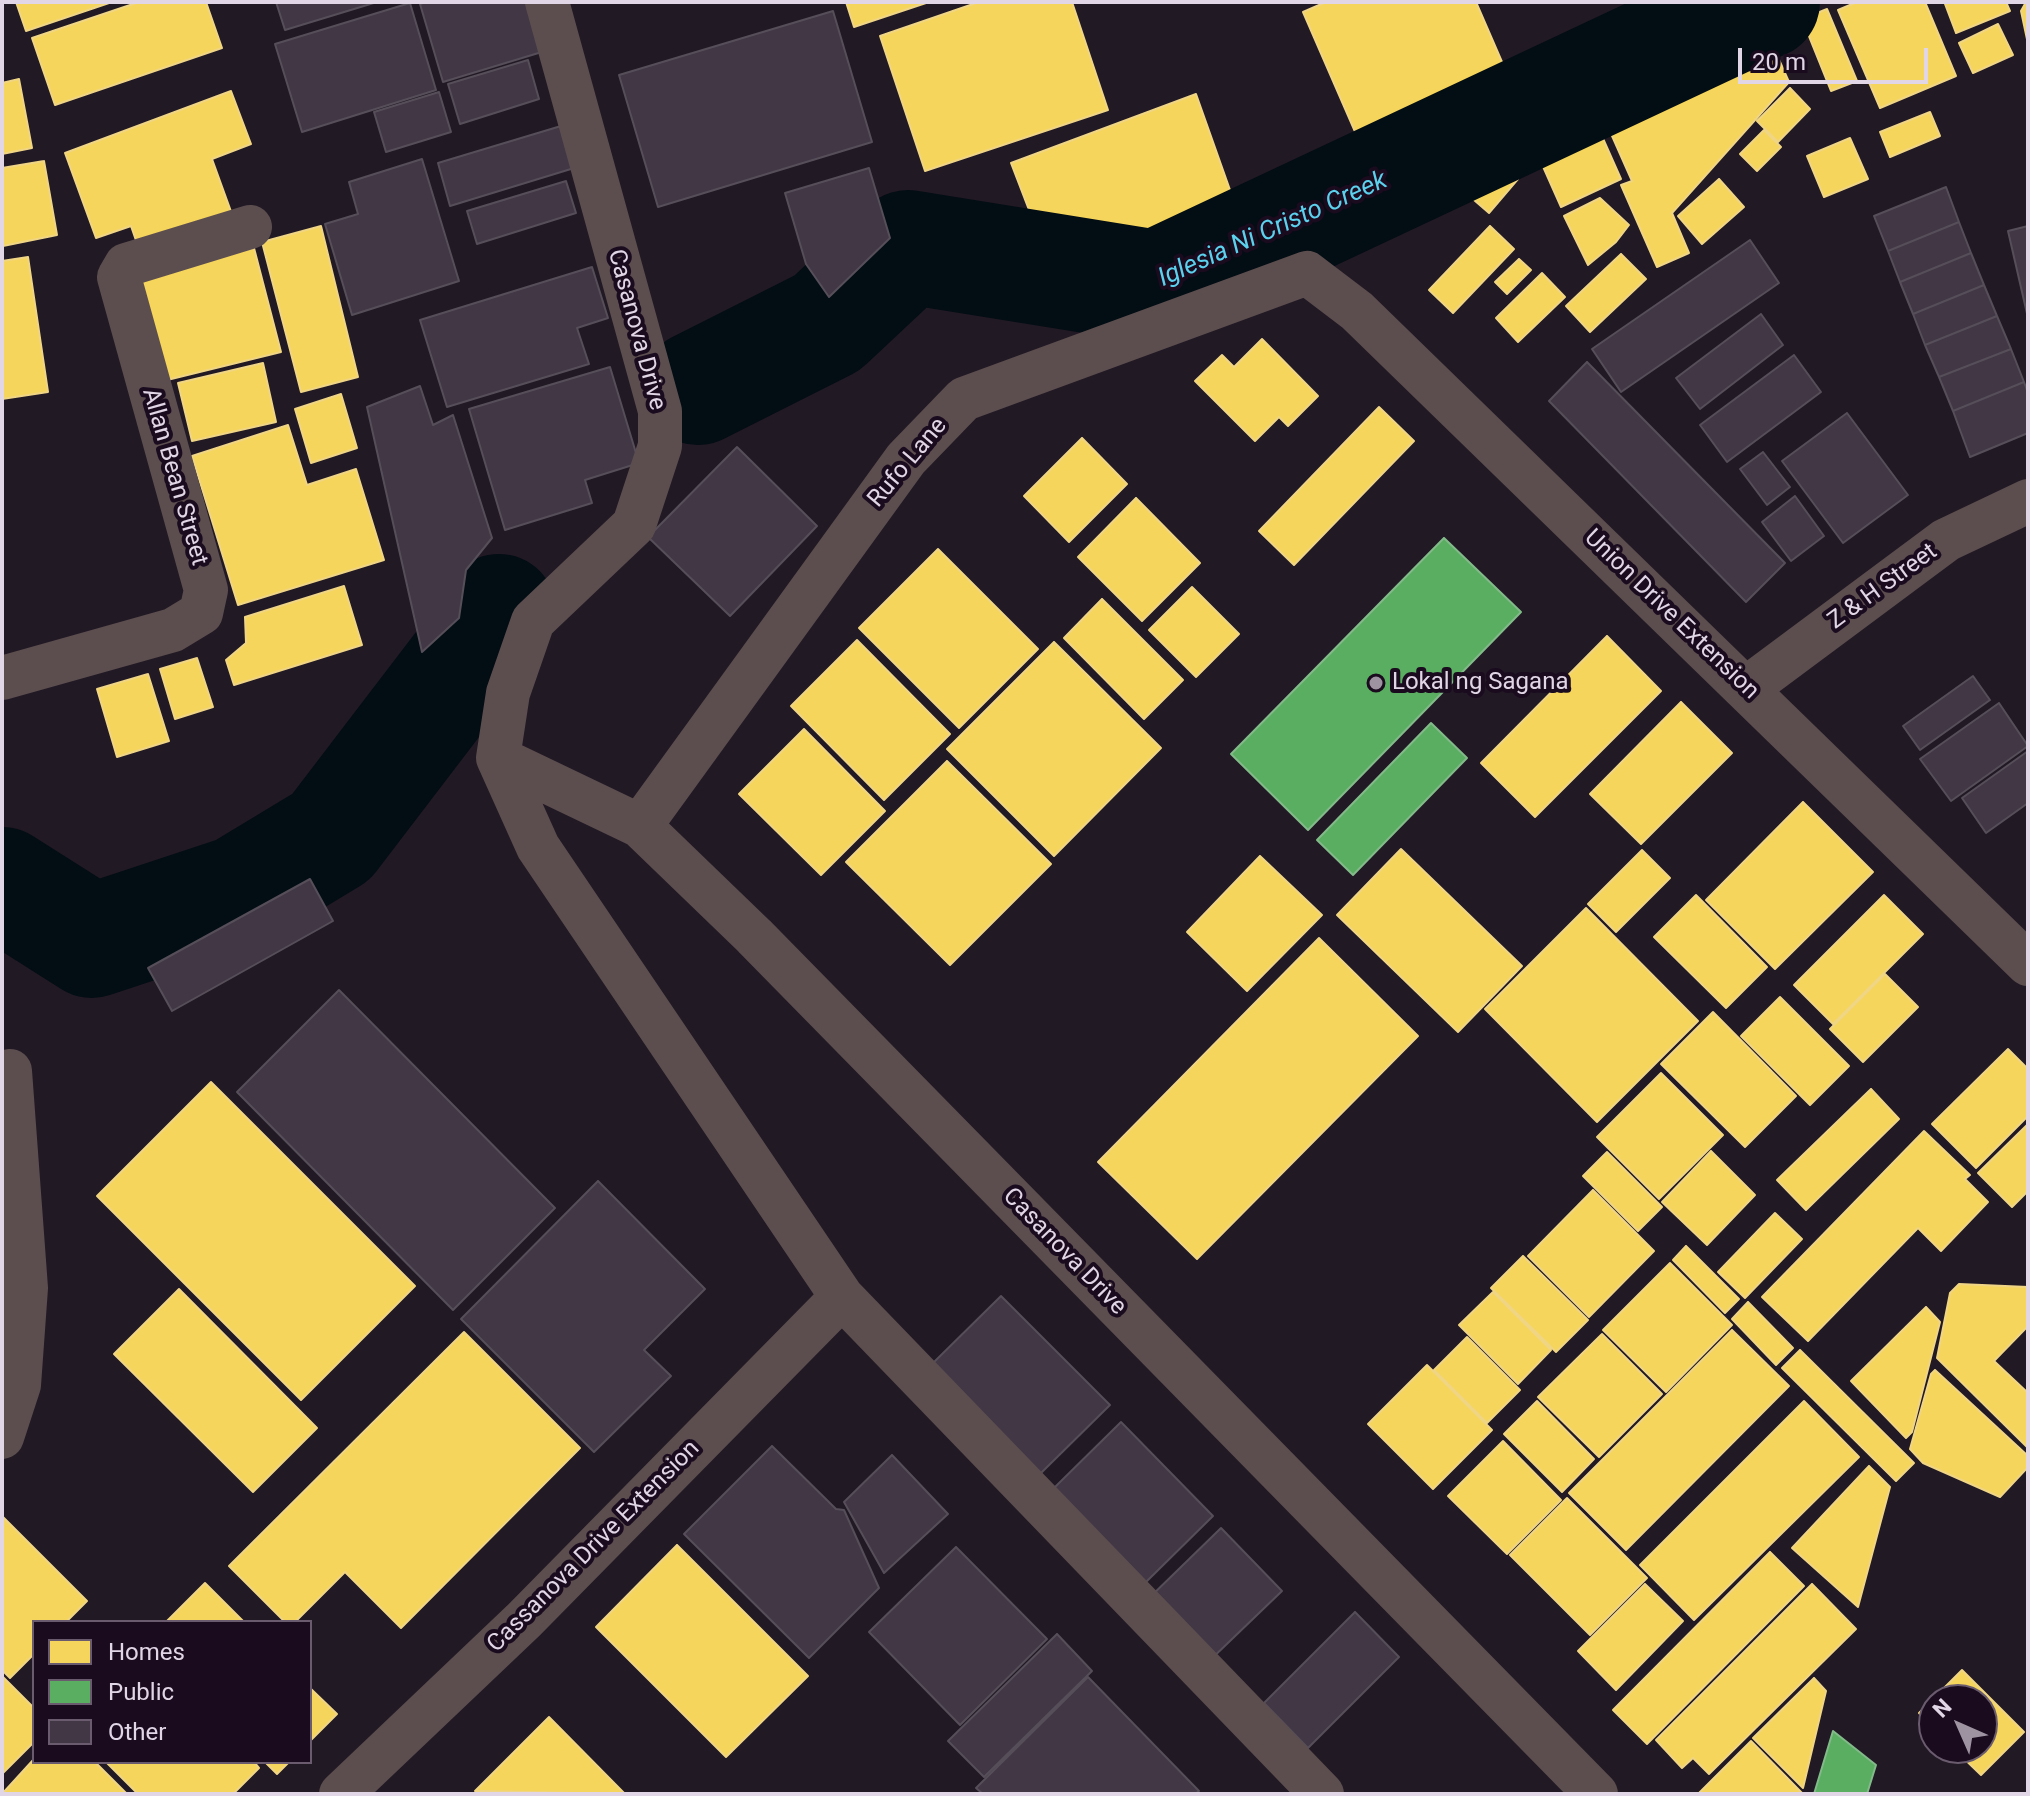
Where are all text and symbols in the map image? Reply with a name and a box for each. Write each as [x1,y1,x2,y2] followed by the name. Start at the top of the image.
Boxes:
[1742,32,1932,82] scale bar
[1752,48,1806,76] text: 20 m
[1154,165,1392,295] water label: Iglesia Ni Cristo Creek
[601,246,671,414] street label: Casanova Drive
[135,385,213,569] street label: Allan Bean Street
[862,412,954,514] street label: Rufo Lane
[1578,524,1764,706] street label: Union Drive Extension
[1823,538,1943,636] street label: Z & H Street
[1392,669,1568,697] place label: Lokal ng Sagana
[1367,674,1385,692] marker: Lokal ng Sagana
[996,1183,1132,1321] street label: Casanova Drive
[482,1435,706,1659] street label: Cassanova Drive Extension
[32,1620,312,1764] legend
[108,1638,185,1666] text: Homes
[108,1678,174,1706] text: Public
[1918,1684,1998,1764] north arrow
[1928,1694,1956,1722] text: N
[108,1718,166,1746] text: Other

